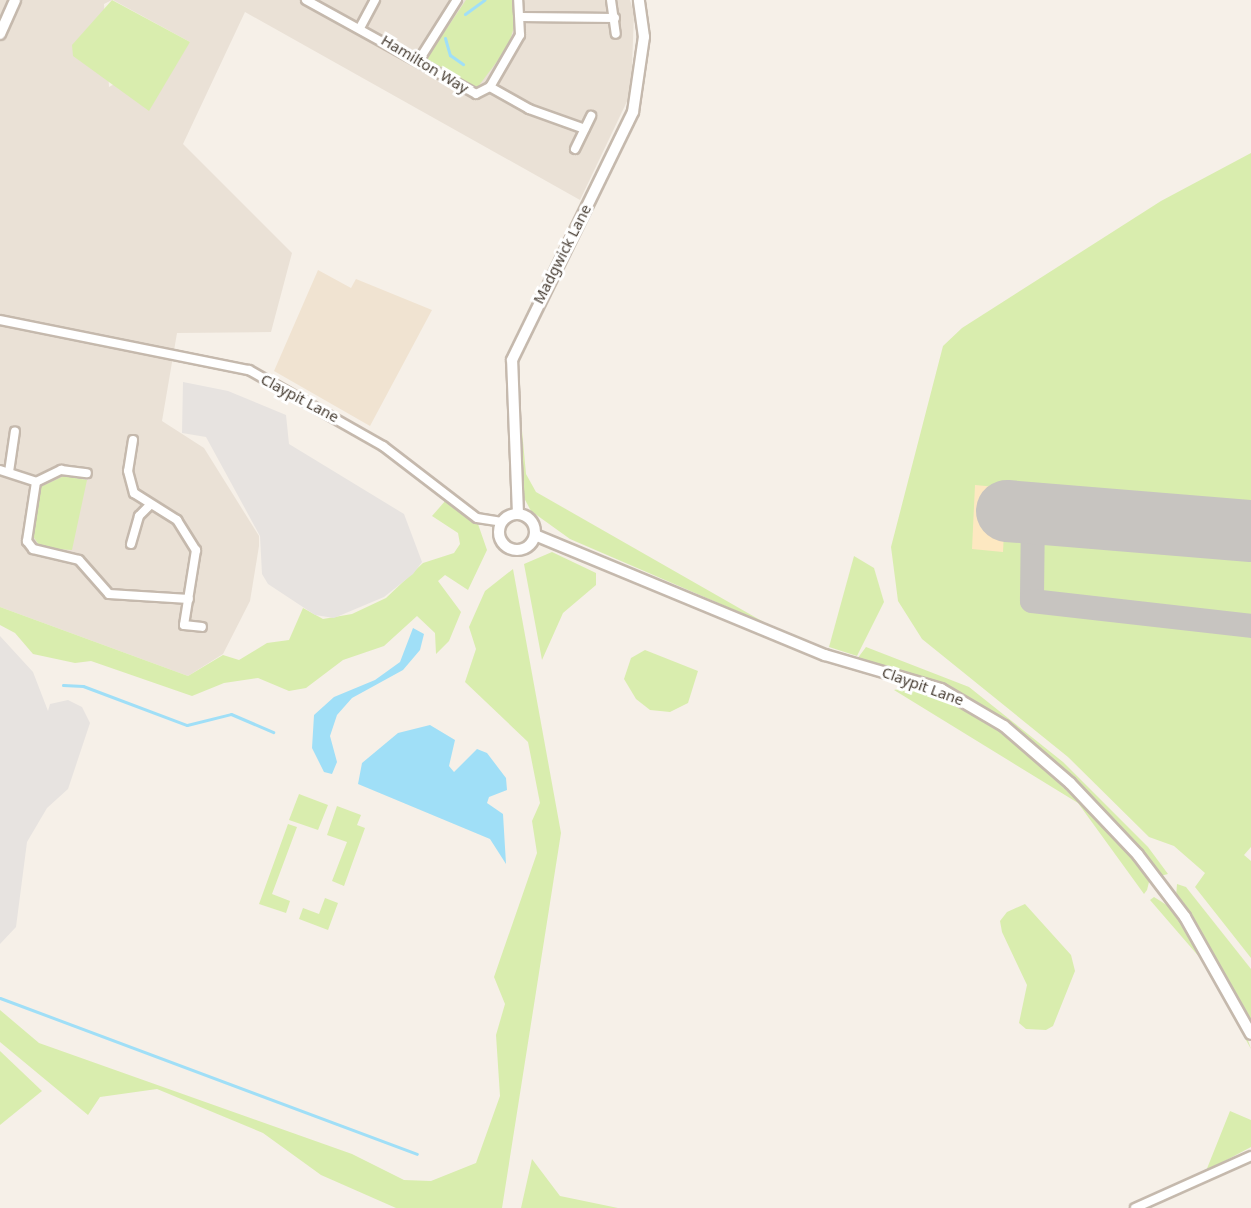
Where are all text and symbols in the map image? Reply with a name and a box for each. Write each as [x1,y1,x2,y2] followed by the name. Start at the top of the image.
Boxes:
[378,31,472,97] street label: Hamilton Way
[529,201,595,307] street label: Madgwick Lane
[258,370,342,426] street label: Claypit Lane
[880,663,966,709] street label: Claypit Lane

